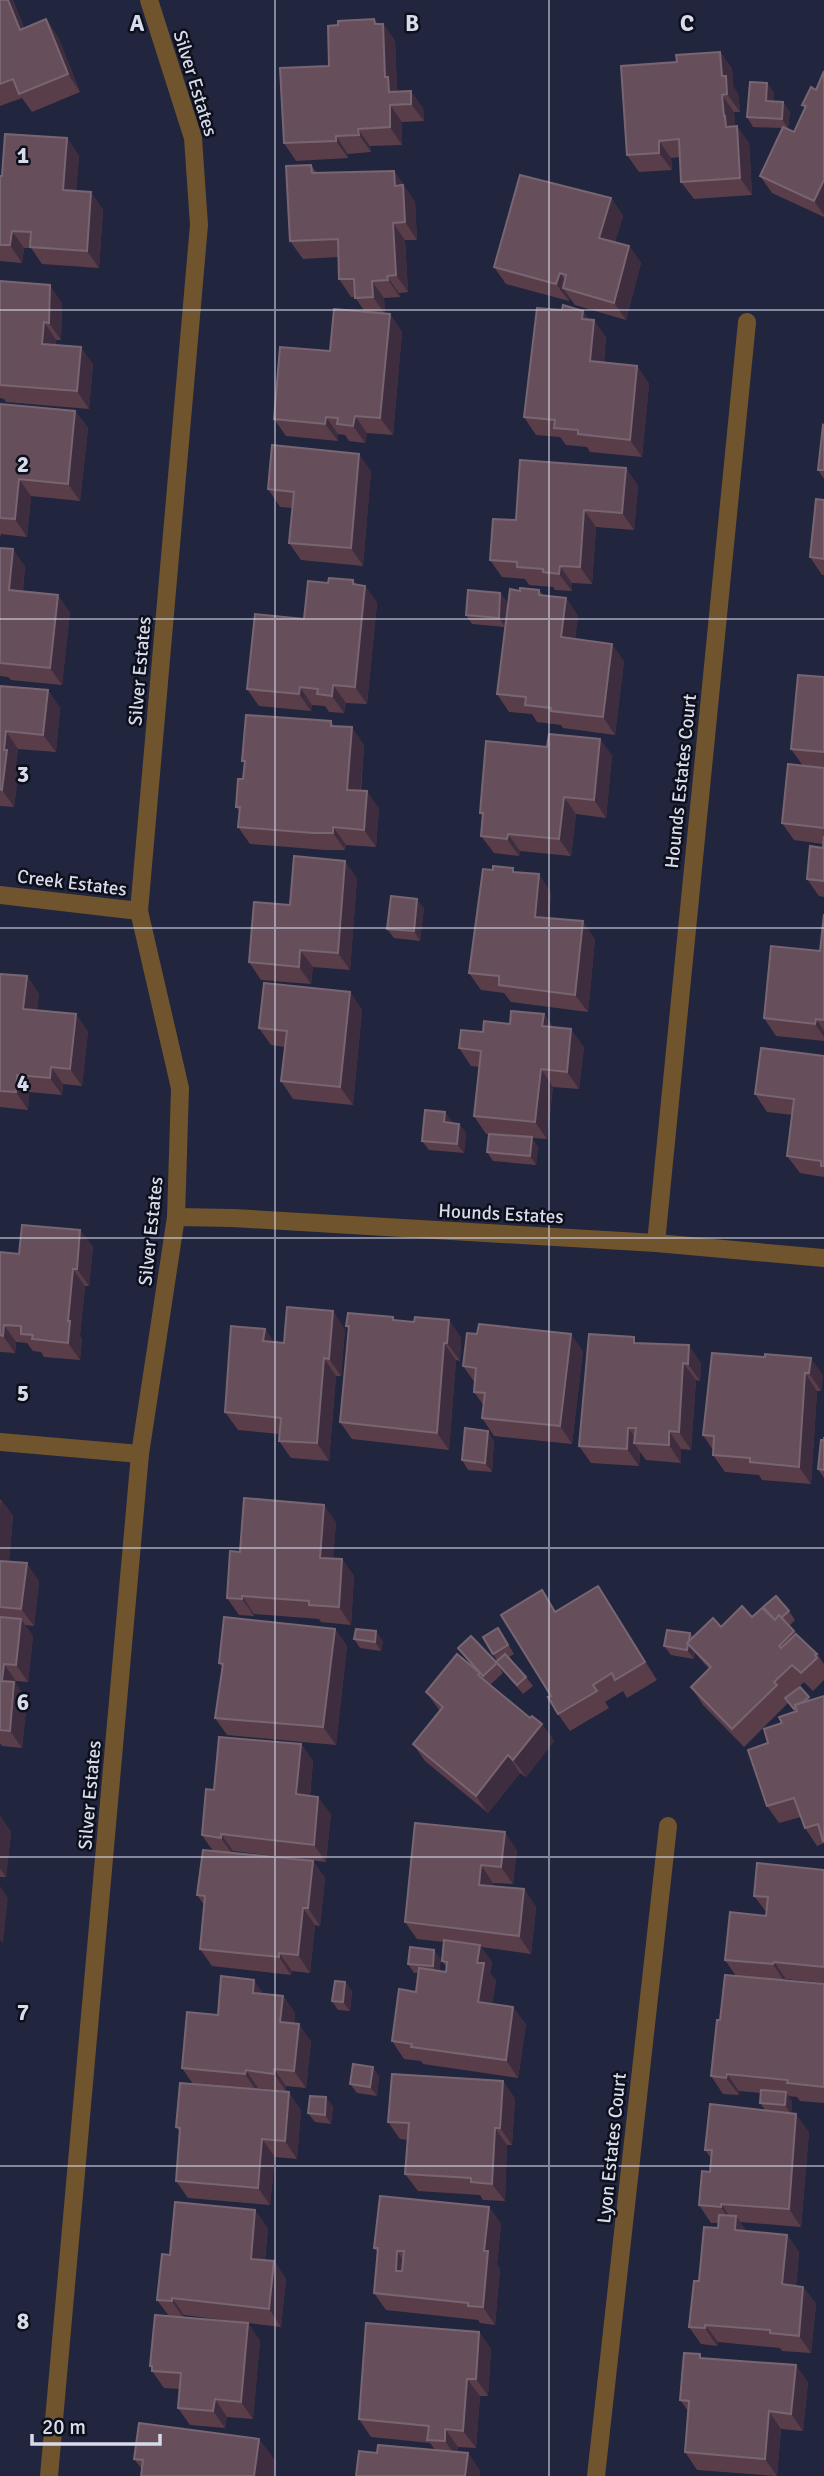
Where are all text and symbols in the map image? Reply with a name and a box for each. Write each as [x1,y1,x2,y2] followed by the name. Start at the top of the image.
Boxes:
[130,9,145,38] text: A
[405,9,419,38] text: B
[680,9,694,38] text: C
[168,27,223,139] street label: Silver Estates
[17,141,29,170] text: 1
[17,450,29,479] text: 2
[123,615,157,727] street label: Silver Estates
[660,692,702,870] street label: Hounds Estates Court
[17,760,29,789] text: 3
[16,864,128,902] street label: Creek Estates
[17,1069,29,1098] text: 4
[133,1175,169,1287] street label: Silver Estates
[438,1199,564,1229] street label: Hounds Estates
[17,1379,29,1408] text: 5
[17,1688,29,1717] text: 6
[73,1739,107,1851] street label: Silver Estates
[17,1998,29,2027] text: 7
[592,2071,632,2225] street label: Lyon Estates Court
[17,2307,29,2336] text: 8
[32,2402,159,2446] scale bar
[42,2414,86,2440] text: 20 m

